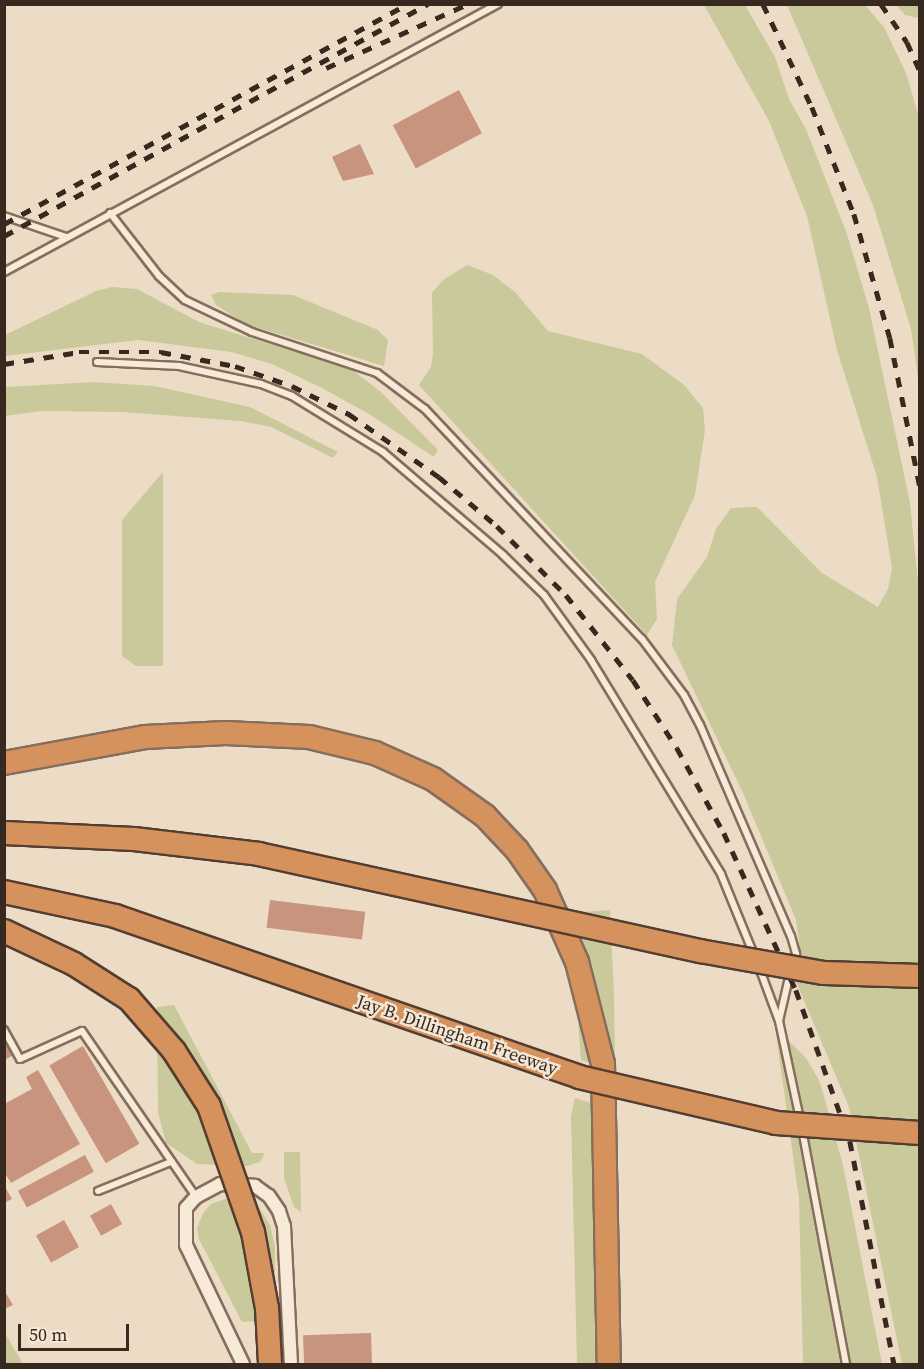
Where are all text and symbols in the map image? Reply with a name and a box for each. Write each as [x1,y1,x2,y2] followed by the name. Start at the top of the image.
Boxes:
[354,990,560,1080] street label: Jay B. Dillingham Freeway
[21,1312,132,1350] scale bar
[29,1322,67,1347] text: 50 m

